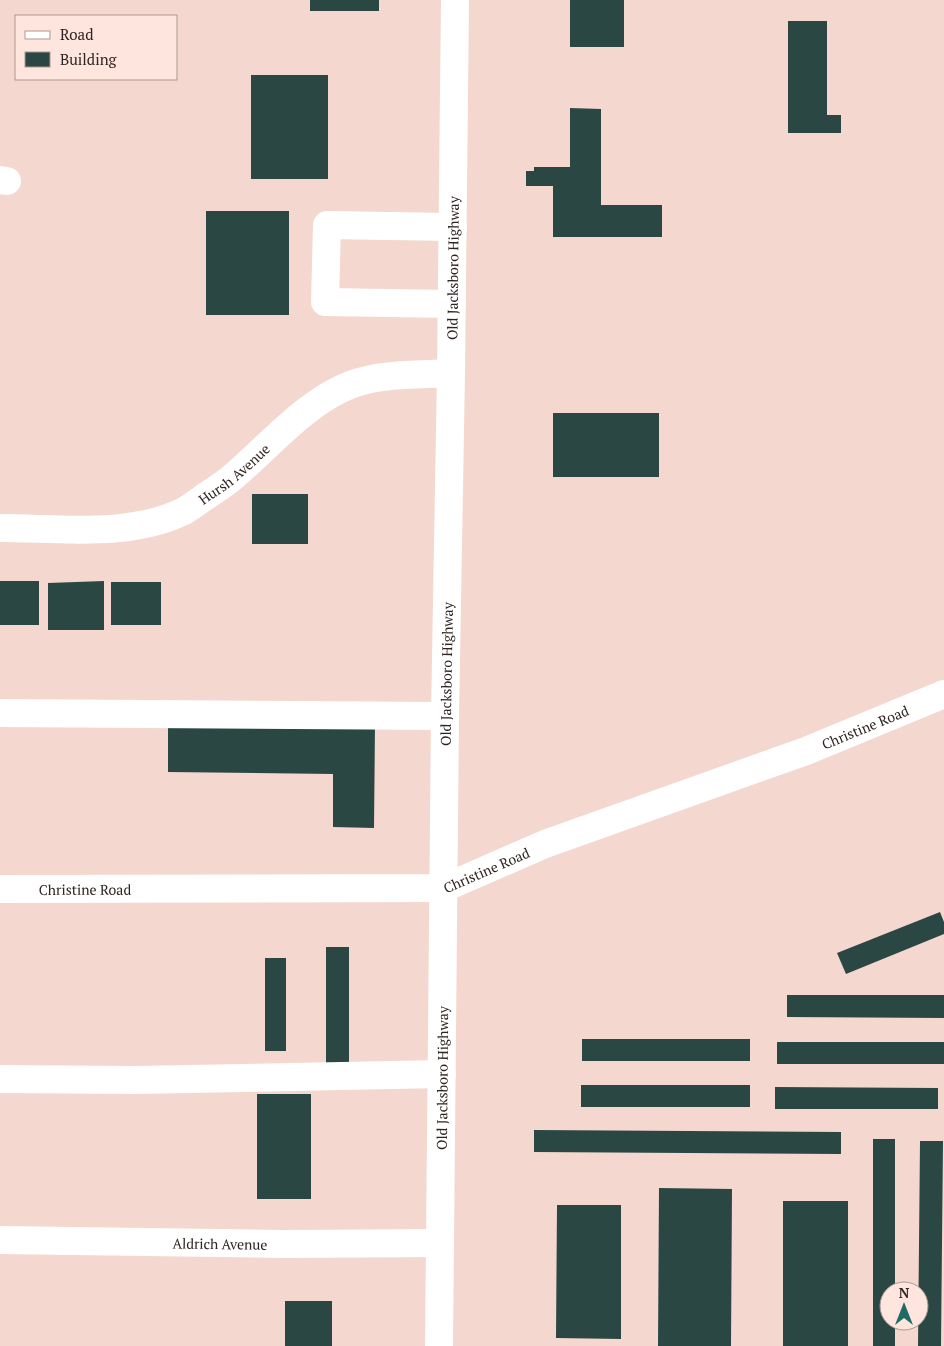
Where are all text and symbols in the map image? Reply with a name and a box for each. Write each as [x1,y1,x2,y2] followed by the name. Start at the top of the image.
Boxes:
[15,15,178,80] legend
[60,24,93,44] text: Road
[60,49,118,69] text: Building
[442,195,462,340] street label: Old Jacksboro Highway
[194,439,273,508] street label: Hursh Avenue
[435,601,457,746] street label: Old Jacksboro Highway
[819,700,911,753] street label: Christine Road
[440,842,533,897] street label: Christine Road
[39,879,131,898] street label: Christine Road
[431,1005,452,1150] street label: Old Jacksboro Highway
[172,1233,268,1253] street label: Aldrich Avenue
[879,1281,929,1331] north arrow
[899,1283,910,1302] text: N

